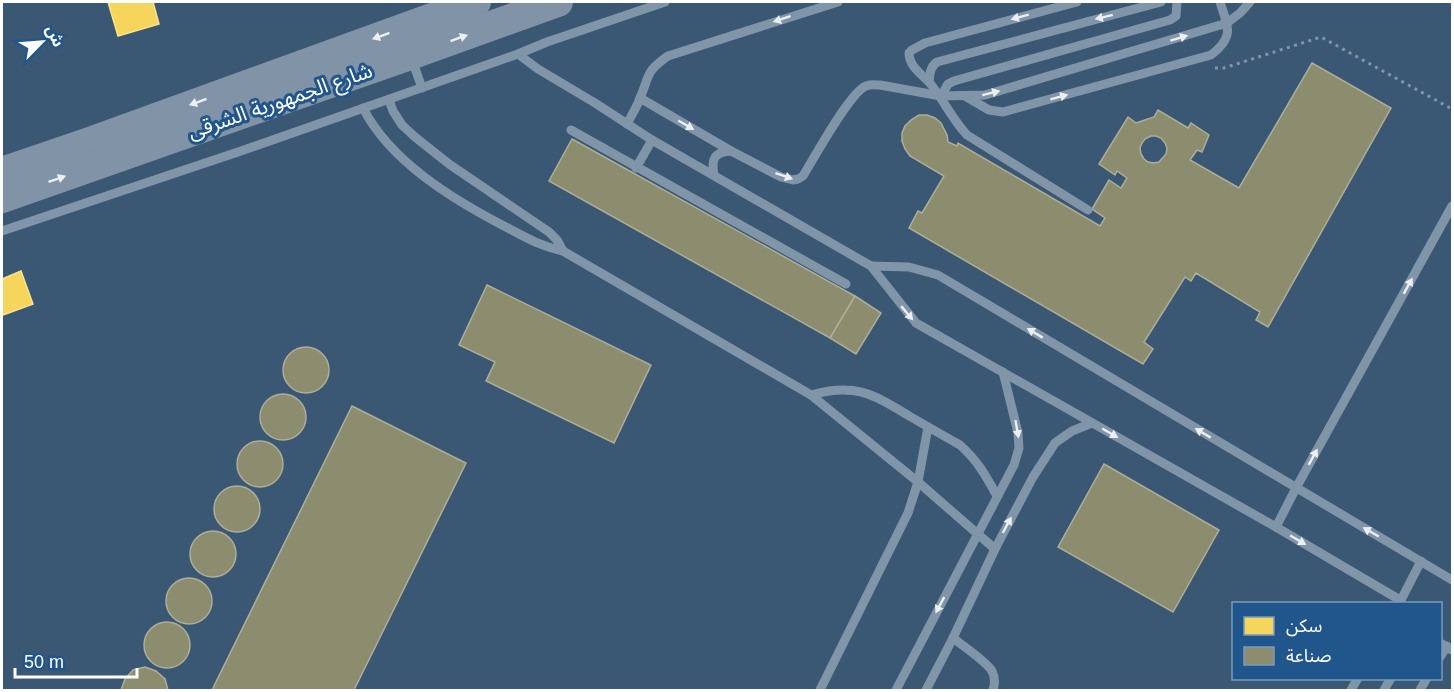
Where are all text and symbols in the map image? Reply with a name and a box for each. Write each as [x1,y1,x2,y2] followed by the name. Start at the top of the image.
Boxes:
[12,12,72,72] north arrow
[1095,12,1114,22] one-way arrow
[1011,13,1029,22] one-way arrow
[773,15,791,25] one-way arrow
[42,22,68,50] text: ش
[372,31,390,41] one-way arrow
[450,32,468,42] one-way arrow
[1170,33,1188,42] one-way arrow
[185,58,376,147] street label: شارع الجمهورية الشرقى
[982,87,1000,97] one-way arrow
[1050,91,1068,101] one-way arrow
[189,98,207,107] one-way arrow
[678,119,694,130] one-way arrow
[775,172,793,181] one-way arrow
[48,173,66,183] one-way arrow
[1403,277,1413,294] one-way arrow
[900,305,913,320] one-way arrow
[1026,328,1043,338] one-way arrow
[1012,420,1021,439] one-way arrow
[1195,427,1211,438] one-way arrow
[1102,428,1118,439] one-way arrow
[1308,448,1318,465] one-way arrow
[1002,516,1012,533] one-way arrow
[1363,526,1379,537] one-way arrow
[1290,535,1307,545] one-way arrow
[935,597,945,614] one-way arrow
[1232,602,1442,680] legend
[1286,616,1322,637] text: سكن
[15,641,136,679] scale bar
[1286,646,1331,666] text: صناعة
[24,652,64,672] text: 50 m

